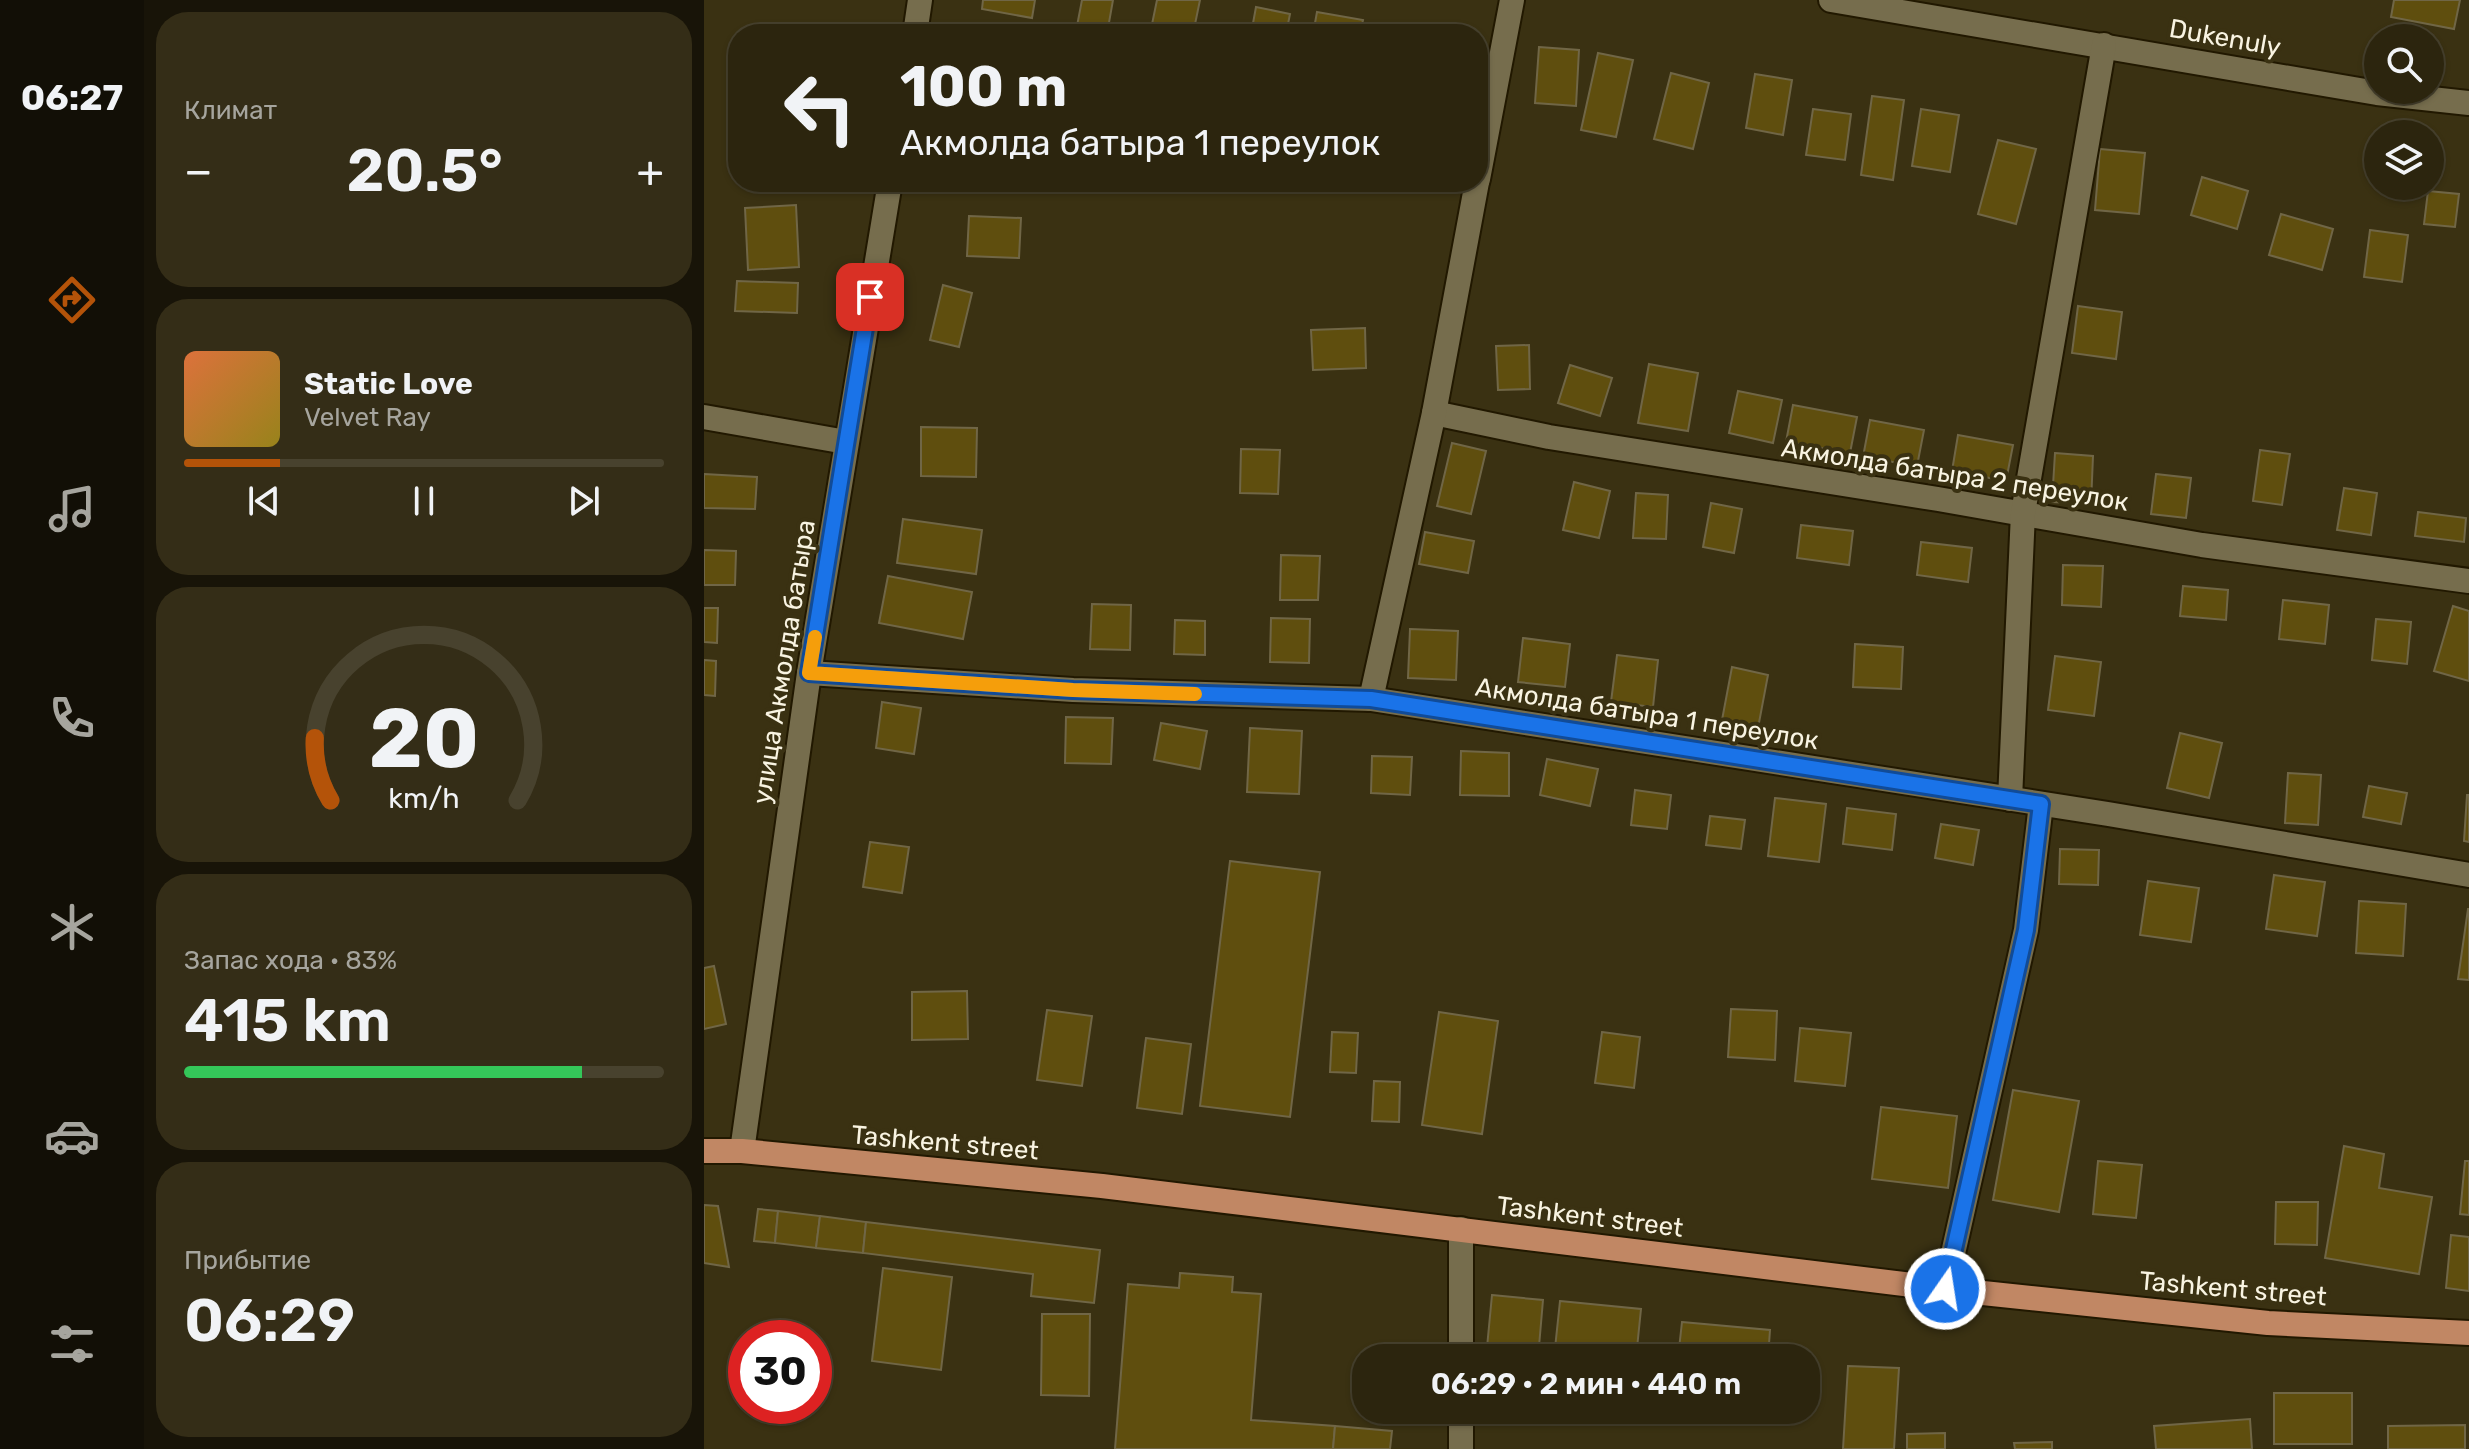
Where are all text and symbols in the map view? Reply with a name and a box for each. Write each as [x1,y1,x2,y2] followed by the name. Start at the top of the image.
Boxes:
[2167,13,2283,63] street label: Dukenuly
[2364,24,2444,200] map controls
[2364,24,2444,104] button: search
[900,54,1067,120] text: 100 m
[768,56,872,160] icon: left
[21,76,123,119] text: 06:27
[184,95,277,126] text: Климат
[2364,120,2444,200] button: layers
[900,121,1380,164] text: Акмолда батыра 1 переулок
[346,135,503,206] text: 20.5°
[184,145,213,197] text: −
[637,145,664,197] text: +
[836,263,904,331] pin
[44,272,100,328] icon: directions
[848,275,892,319] icon: arrive
[304,366,473,402] text: Static Love
[304,402,431,433] text: Velvet Ray
[1779,432,2131,518] street label: Акмолда батыра 2 переулок
[242,479,286,523] icon: previous
[402,479,446,523] icon: pause
[562,479,606,523] icon: next
[44,481,100,537] icon: music
[746,518,822,806] street label: улица Акмолда батыра
[1473,672,1821,756] street label: Акмолда батыра 1 переулок
[369,688,479,787] text: 20
[44,690,100,746] icon: phone
[388,781,460,815] text: km/h
[44,899,100,955] icon: climate
[184,945,397,976] text: Запас хода · 83%
[184,985,391,1056] text: 415 km
[44,1108,100,1164] icon: car
[850,1119,1040,1167] street label: Tashkent street
[1495,1190,1685,1244] street label: Tashkent street
[184,1245,311,1276] text: Прибытие
[1903,1247,1987,1331] position arrow
[2138,1265,2328,1313] street label: Tashkent street
[184,1285,355,1356] text: 06:29
[44,1316,100,1372] icon: filters
[728,1320,832,1424] speed limit sign: 30
[1431,1366,1741,1402] text: 06:29 · 2 мин · 440 m

